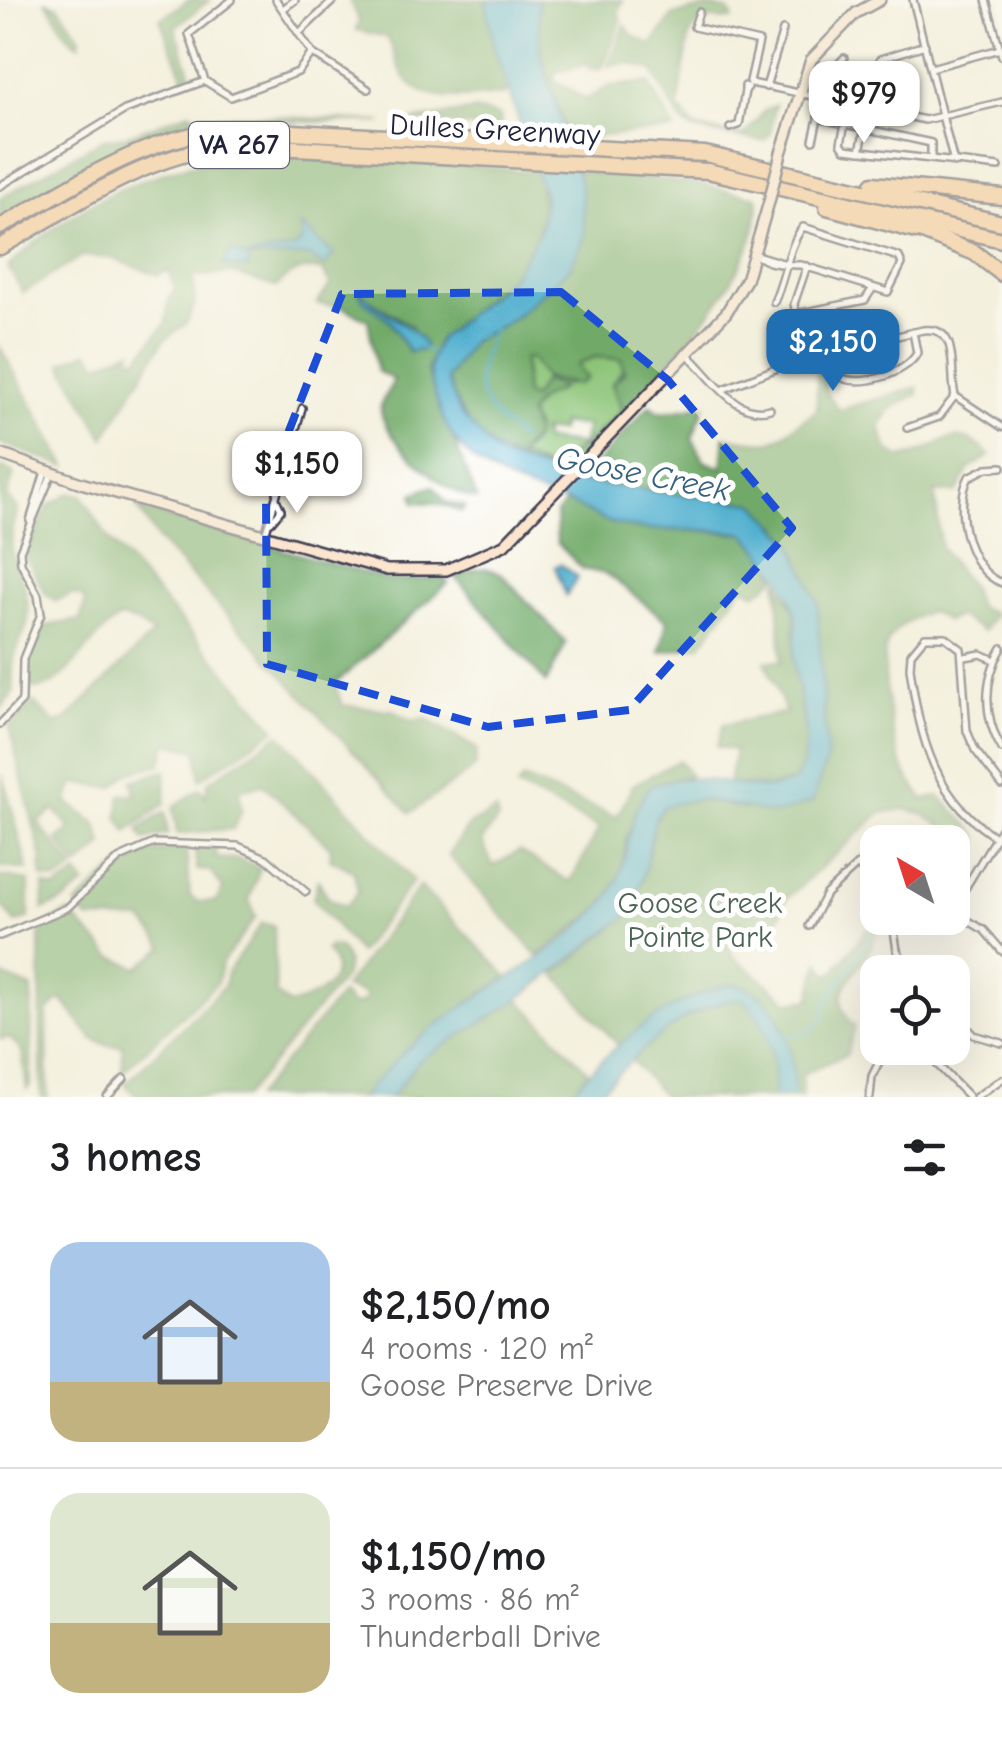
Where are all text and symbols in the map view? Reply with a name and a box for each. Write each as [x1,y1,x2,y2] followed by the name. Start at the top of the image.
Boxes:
[805,61,923,146] pin: $979
[831,75,897,112] text: $979
[389,107,602,153] street label: Dulles Greenway
[189,122,289,168] road number: VA 267
[752,309,914,394] pin: $2,150
[788,323,878,360] text: $2,150
[216,431,378,516] pin: $1,150
[553,439,733,509] water label: Goose Creek
[254,445,340,482] text: $1,150
[860,825,970,935] north arrow
[860,825,970,1065] map controls
[618,886,783,955] park label: Goose Creek Pointe Park
[860,955,970,1065] button: locate
[897,1130,952,1185] icon: filters
[50,1133,201,1182] text: 3 homes
[360,1281,551,1330] text: $2,150/mo
[130,1282,250,1402] icon: home
[360,1330,593,1367] text: 4 rooms · 120 m²
[360,1367,653,1404] text: Goose Preserve Drive
[360,1532,546,1581] text: $1,150/mo
[130,1533,250,1653] icon: home
[360,1581,579,1618] text: 3 rooms · 86 m²
[360,1618,601,1655] text: Thunderball Drive

